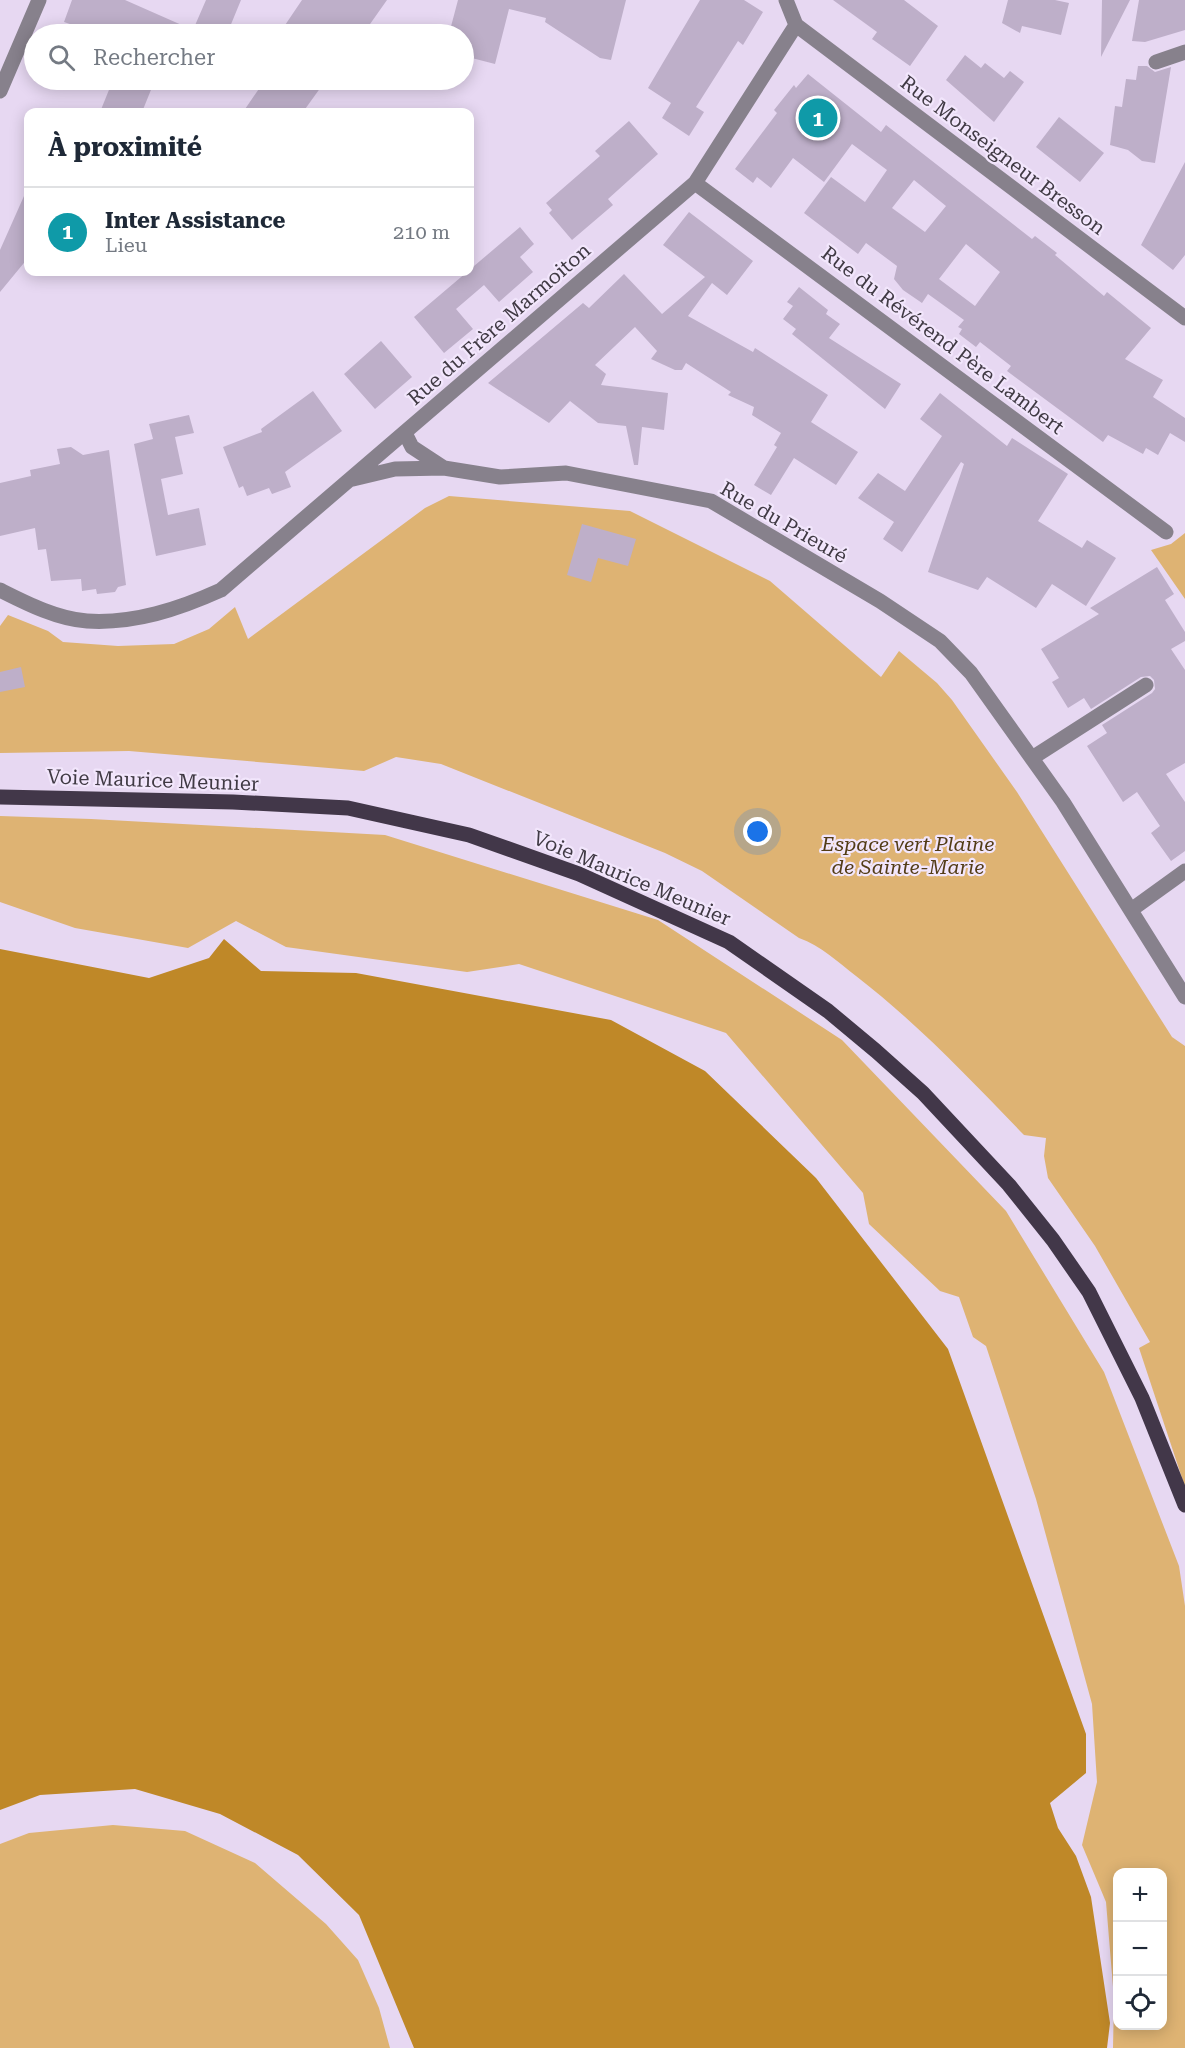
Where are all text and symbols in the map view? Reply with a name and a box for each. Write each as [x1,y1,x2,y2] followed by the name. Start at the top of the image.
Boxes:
[24,24,474,90] search box
[45,41,78,74] icon: search
[93,45,215,70] text: Rechercher
[896,70,1110,240] street label: Rue Monseigneur Bresson
[798,96,838,140] pin: 1
[48,132,202,162] text: À proximité
[105,208,285,233] text: Inter Assistance
[62,220,73,244] text: 1
[393,220,450,244] text: 210 m
[105,233,147,257] text: Lieu
[403,238,595,410] street label: Rue du Frère Marmoiton
[817,241,1069,439] street label: Rue du Révérend Père Lambert
[716,476,852,568] street label: Rue du Prieuré
[47,764,259,796] street label: Voie Maurice Meunier
[743,817,772,846] your location
[530,825,734,931] street label: Voie Maurice Meunier
[821,832,994,879] park label: Espace vert Plaine de Sainte-Marie
[1113,1868,1167,2030] map controls
[1113,1868,1167,1922] button: +
[1113,1922,1167,1976] button: −
[1113,1976,1167,2030] button: locate

